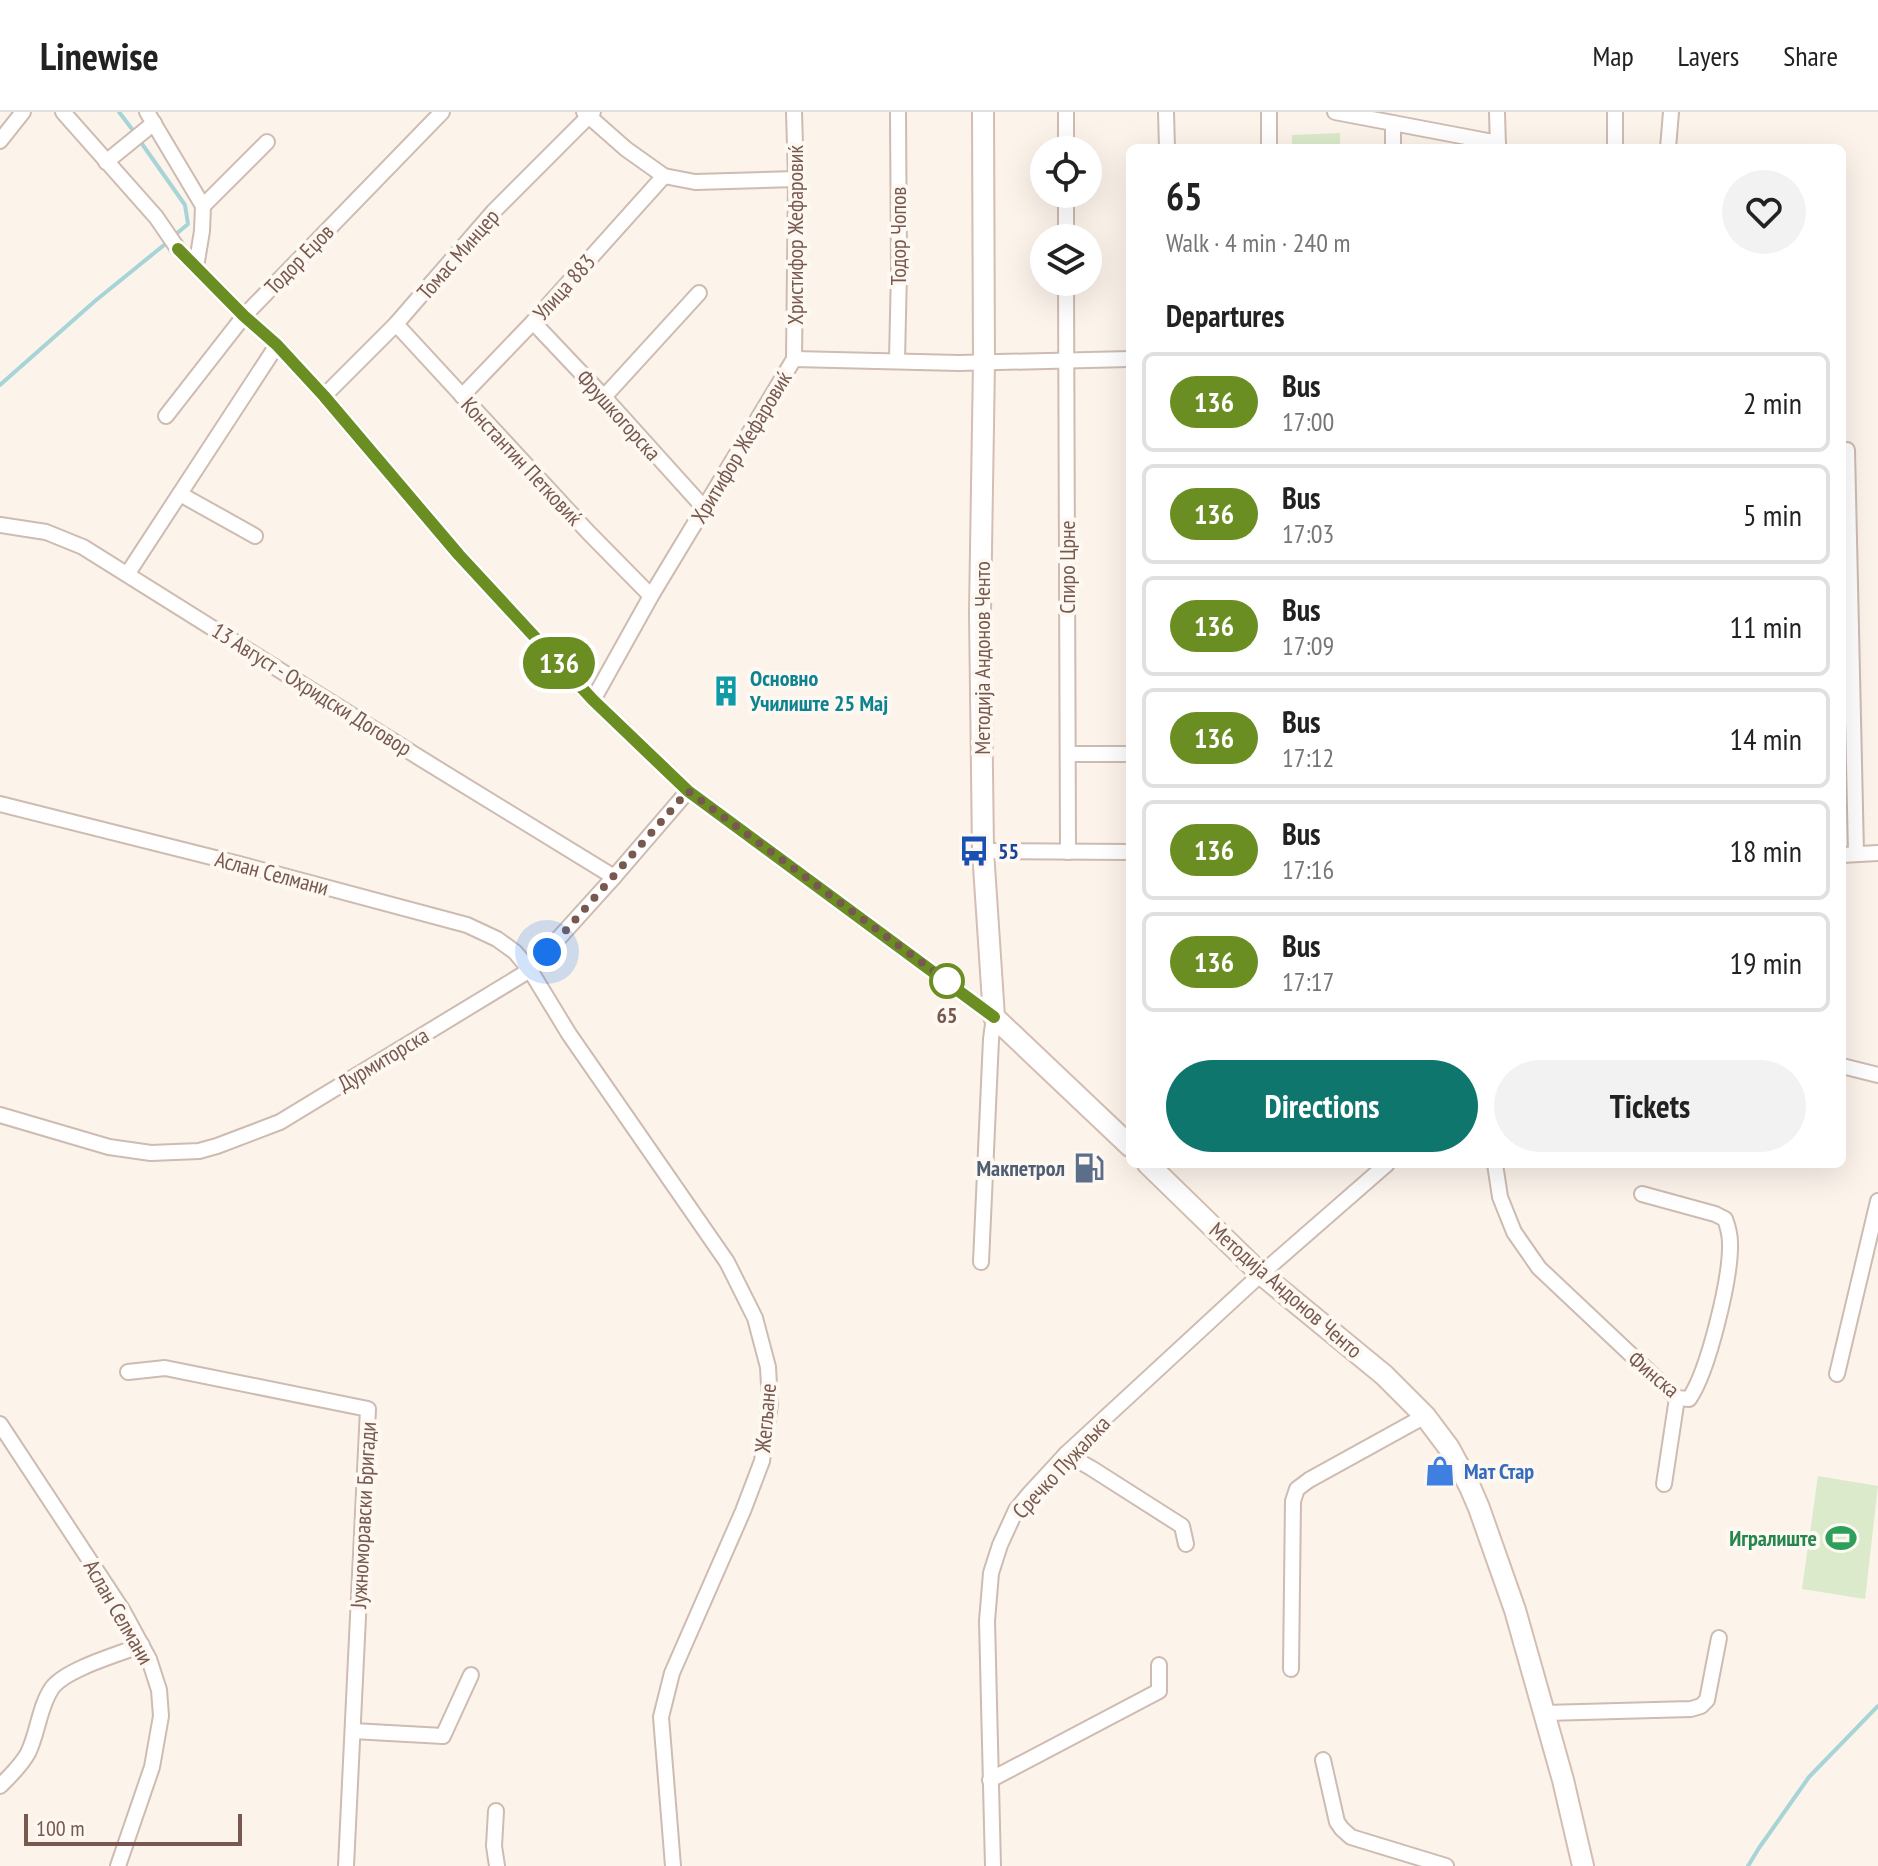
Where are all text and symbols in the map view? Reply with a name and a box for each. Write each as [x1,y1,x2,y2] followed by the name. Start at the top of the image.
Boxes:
[40,31,159,80] text: Linewise
[1592,37,1634,74] text: Map
[1678,37,1739,74] text: Layers
[1783,37,1838,74] text: Share
[1030,136,1102,296] map controls
[1030,136,1102,208] button: locate
[781,144,809,325] street label: Христифор Жефаровиќ
[1722,170,1806,254] button: heart
[1166,171,1202,220] text: 65
[884,187,912,285] street label: Тодор Чопов
[411,203,505,305] street label: Томас Минцер
[258,218,340,300] street label: Тодор Еџов
[1030,224,1102,296] button: layers
[1166,226,1350,259] text: Walk · 4 min · 240 m
[527,248,601,326] street label: Улица 883
[1166,296,1284,335] text: Departures
[571,364,667,466] street label: Фрушкогорска
[685,365,798,528] street label: Хритифор Жефаровиќ
[1282,366,1321,405] text: Bus
[1194,383,1234,420] text: 136
[1743,383,1802,422] text: 2 min
[455,391,589,531] street label: Константин Петковиќ
[1282,405,1334,438] text: 17:00
[1282,478,1321,517] text: Bus
[1194,495,1234,532] text: 136
[1743,495,1802,534] text: 5 min
[1282,517,1334,550] text: 17:03
[1053,520,1081,614] street label: Спиро Црне
[968,561,996,755] street label: Методија Андонов Ченто
[1282,590,1321,629] text: Bus
[1194,607,1234,644] text: 136
[1729,607,1802,646] text: 11 min
[207,616,417,762] street label: 13 Август - Охридски Договор
[1282,629,1334,662] text: 17:09
[513,637,605,689] line badge: 136
[539,644,579,681] text: 136
[749,664,888,717] place label: Основно Училиште 25 Мај
[709,674,743,708] building icon: Основно Училиште 25 Мај
[1282,702,1321,741] text: Bus
[1194,719,1234,756] text: 136
[1729,719,1802,758] text: 14 min
[1282,741,1334,774] text: 17:12
[1282,814,1321,853] text: Bus
[1194,831,1234,868] text: 136
[1729,831,1802,870] text: 18 min
[957,834,991,868] bus stop icon: 55
[998,837,1019,865] place label: 55
[212,844,332,902] street label: Аслан Селмани
[1282,853,1334,886] text: 17:16
[1282,926,1321,965] text: Bus
[527,932,567,972] your location
[1194,943,1234,980] text: 136
[1729,943,1802,982] text: 19 min
[930,964,964,998] marker: 65
[1282,965,1334,998] text: 17:17
[936,1001,958,1029] place label: 65
[332,1021,434,1097] street label: Дурмиторска
[1166,1060,1478,1152] button: Directions
[1494,1060,1806,1152] button: Tickets
[1072,1151,1106,1185] fuel station icon: Макпетрол
[976,1154,1065,1182] place label: Макпетрол
[1204,1216,1368,1364] street label: Методија Андонов Ченто
[1623,1345,1685,1403] street label: Финска
[748,1382,782,1455] street label: Жегљане
[1006,1410,1116,1524] street label: Сречко Пужаљка
[344,1421,382,1610] street label: Јужноморавски Бригади
[1423,1454,1457,1488] shop icon: Мат Стар
[1464,1457,1534,1485] place label: Мат Стар
[1824,1521,1858,1555] sports icon: Игралиште
[1729,1524,1817,1552] place label: Игралиште
[78,1555,160,1669] street label: Аслан Селмани
[24,1810,242,1846] scale bar
[36,1814,85,1842] text: 100 m

